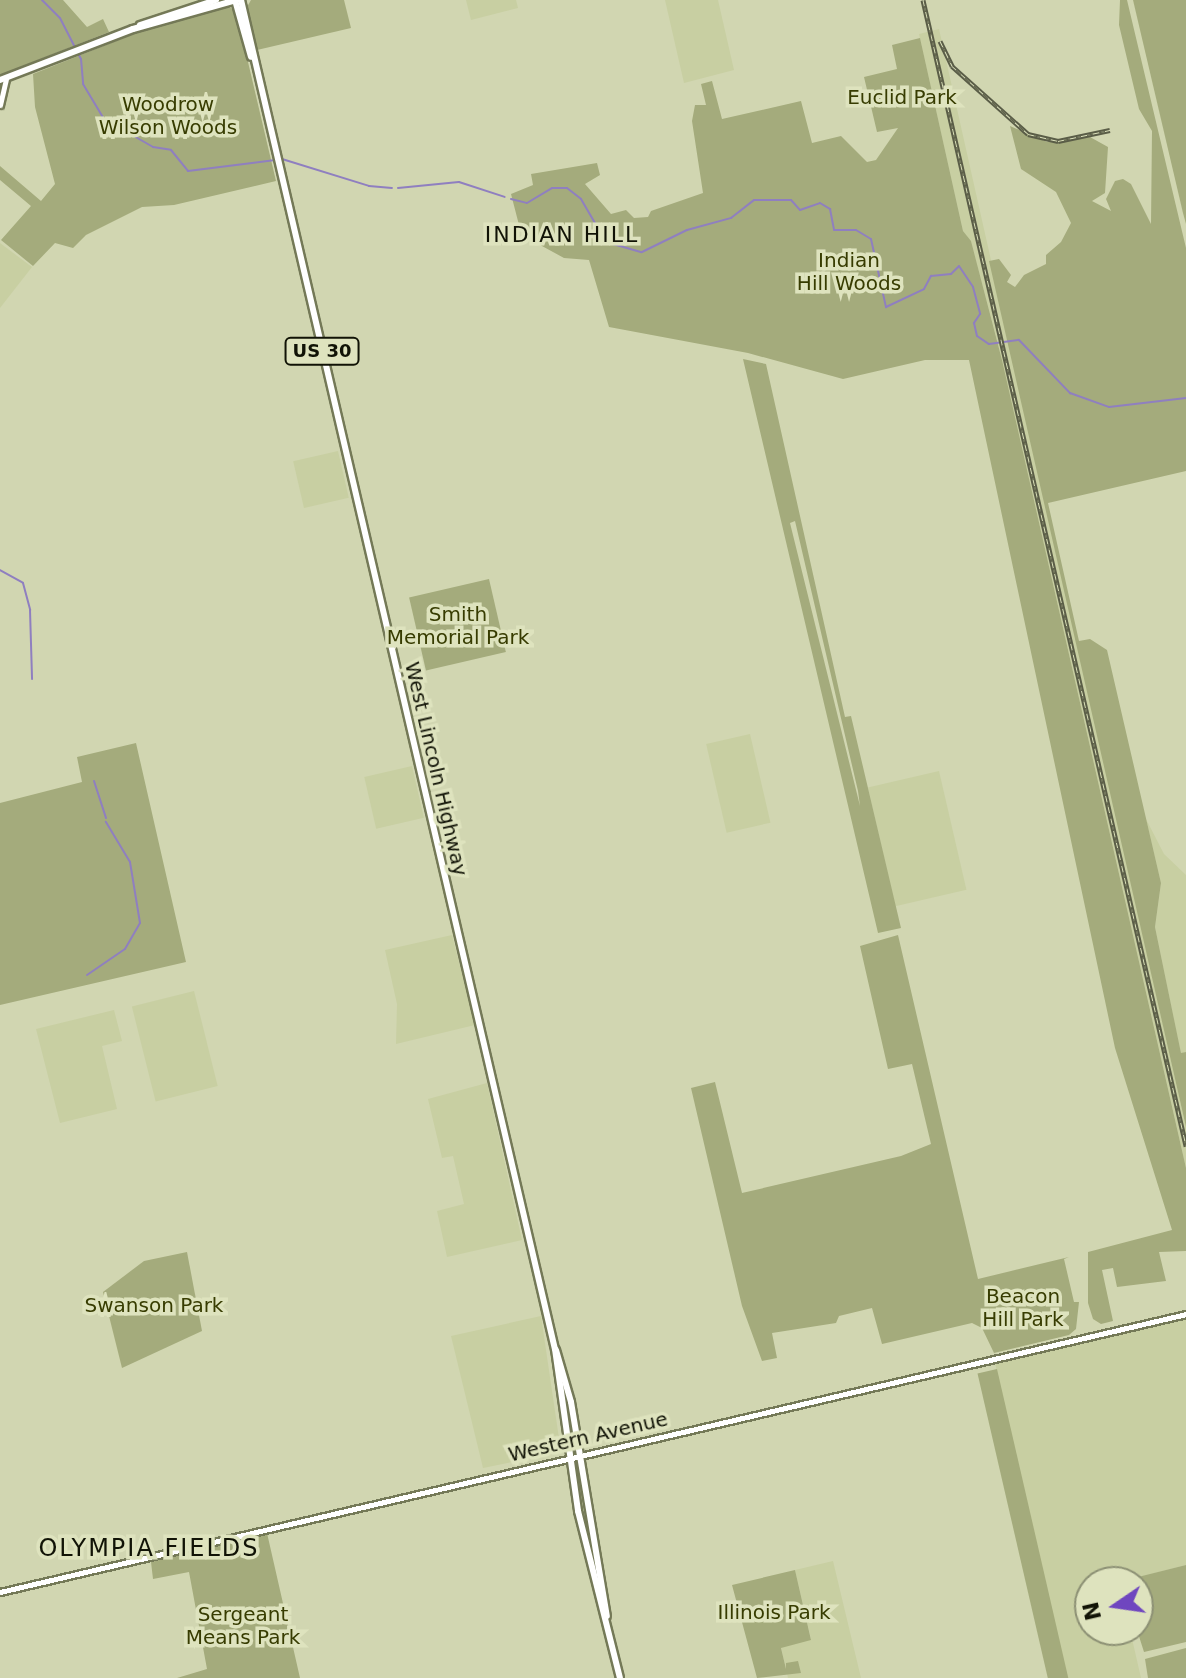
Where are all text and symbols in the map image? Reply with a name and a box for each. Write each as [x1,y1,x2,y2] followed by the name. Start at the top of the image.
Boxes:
[847,85,957,109] park label: Euclid Park
[99,92,237,139] park label: Woodrow Wilson Woods
[485,222,639,248] district label: INDIAN HILL
[797,248,901,295] park label: Indian Hill Woods
[284,337,360,365] road number: US 30
[387,602,529,649] park label: Smith Memorial Park
[400,660,472,878] street label: West Lincoln Highway
[982,1284,1064,1331] park label: Beacon Hill Park
[85,1293,223,1317] park label: Swanson Park
[506,1407,670,1467] street label: Western Avenue
[38,1535,260,1563] district label: OLYMPIA FIELDS
[1074,1566,1154,1646] north arrow
[1078,1599,1106,1623] text: N
[717,1600,831,1624] park label: Illinois Park
[186,1602,300,1649] park label: Sergeant Means Park

